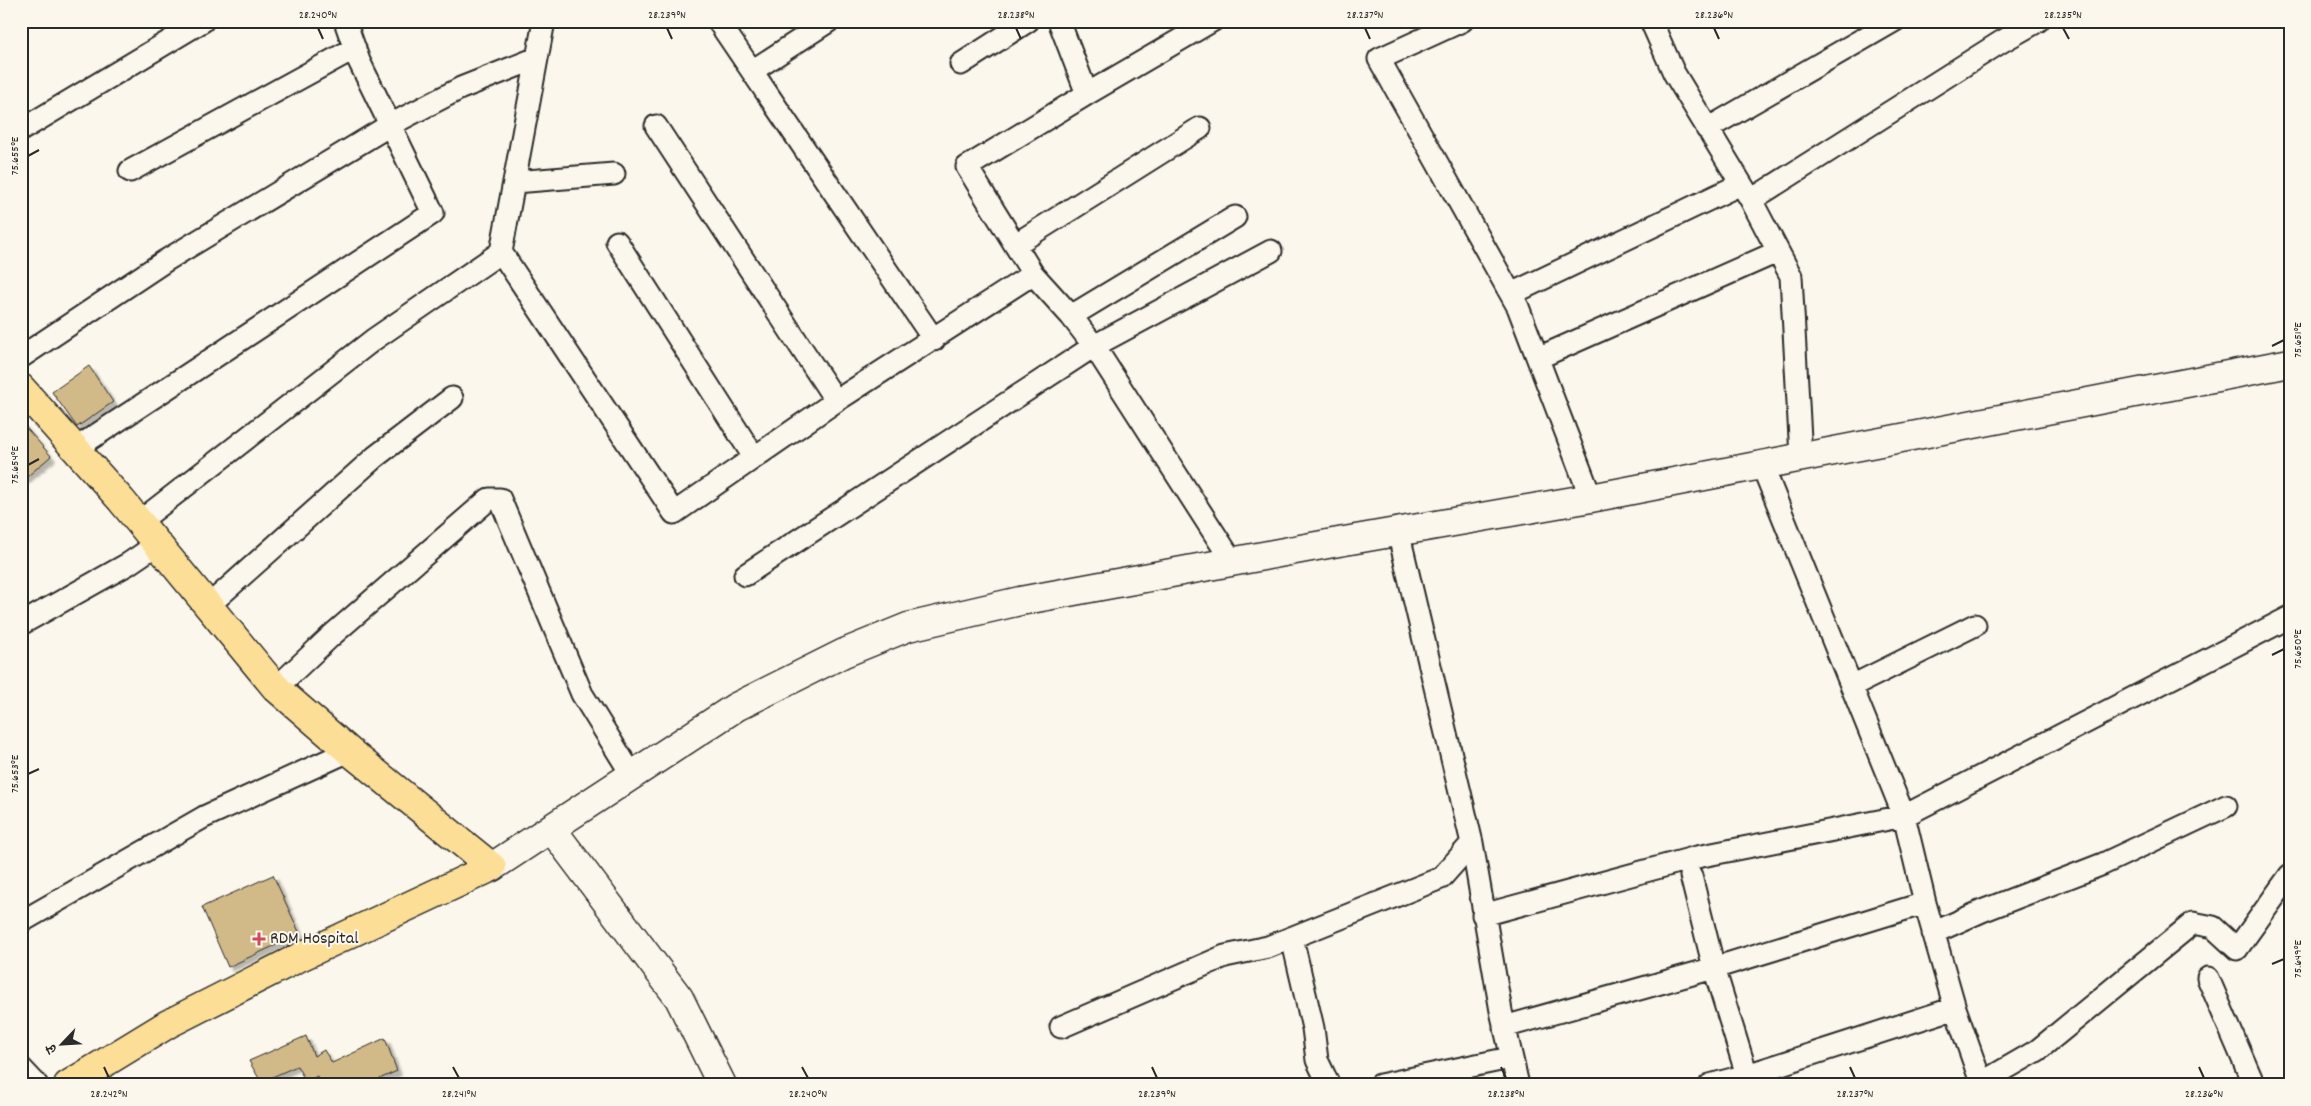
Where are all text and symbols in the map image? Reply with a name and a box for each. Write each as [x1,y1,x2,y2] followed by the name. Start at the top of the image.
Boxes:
[299,7,337,24] text: 28.240°N
[648,7,686,24] text: 28.239°N
[997,7,1035,24] text: 28.238°N
[1347,7,1384,24] text: 28.237°N
[1695,7,1733,24] text: 28.236°N
[2044,7,2082,24] text: 28.235°N
[7,136,24,175] text: 75.655°E
[2290,322,2307,358] text: 75.651°E
[7,446,24,484] text: 75.654°E
[2290,629,2307,669] text: 75.650°E
[7,754,24,793] text: 75.653°E
[270,927,359,952] place label: RDM Hospital
[252,932,266,946] marker: RDM Hospital
[2290,940,2307,978] text: 75.649°E
[38,1018,88,1068] north arrow
[41,1040,63,1057] text: उ
[90,1086,128,1103] text: 28.242°N
[442,1086,476,1103] text: 28.241°N
[789,1086,827,1103] text: 28.240°N
[1138,1086,1176,1103] text: 28.239°N
[1487,1086,1525,1103] text: 28.238°N
[1837,1086,1874,1103] text: 28.237°N
[2185,1086,2223,1103] text: 28.236°N

